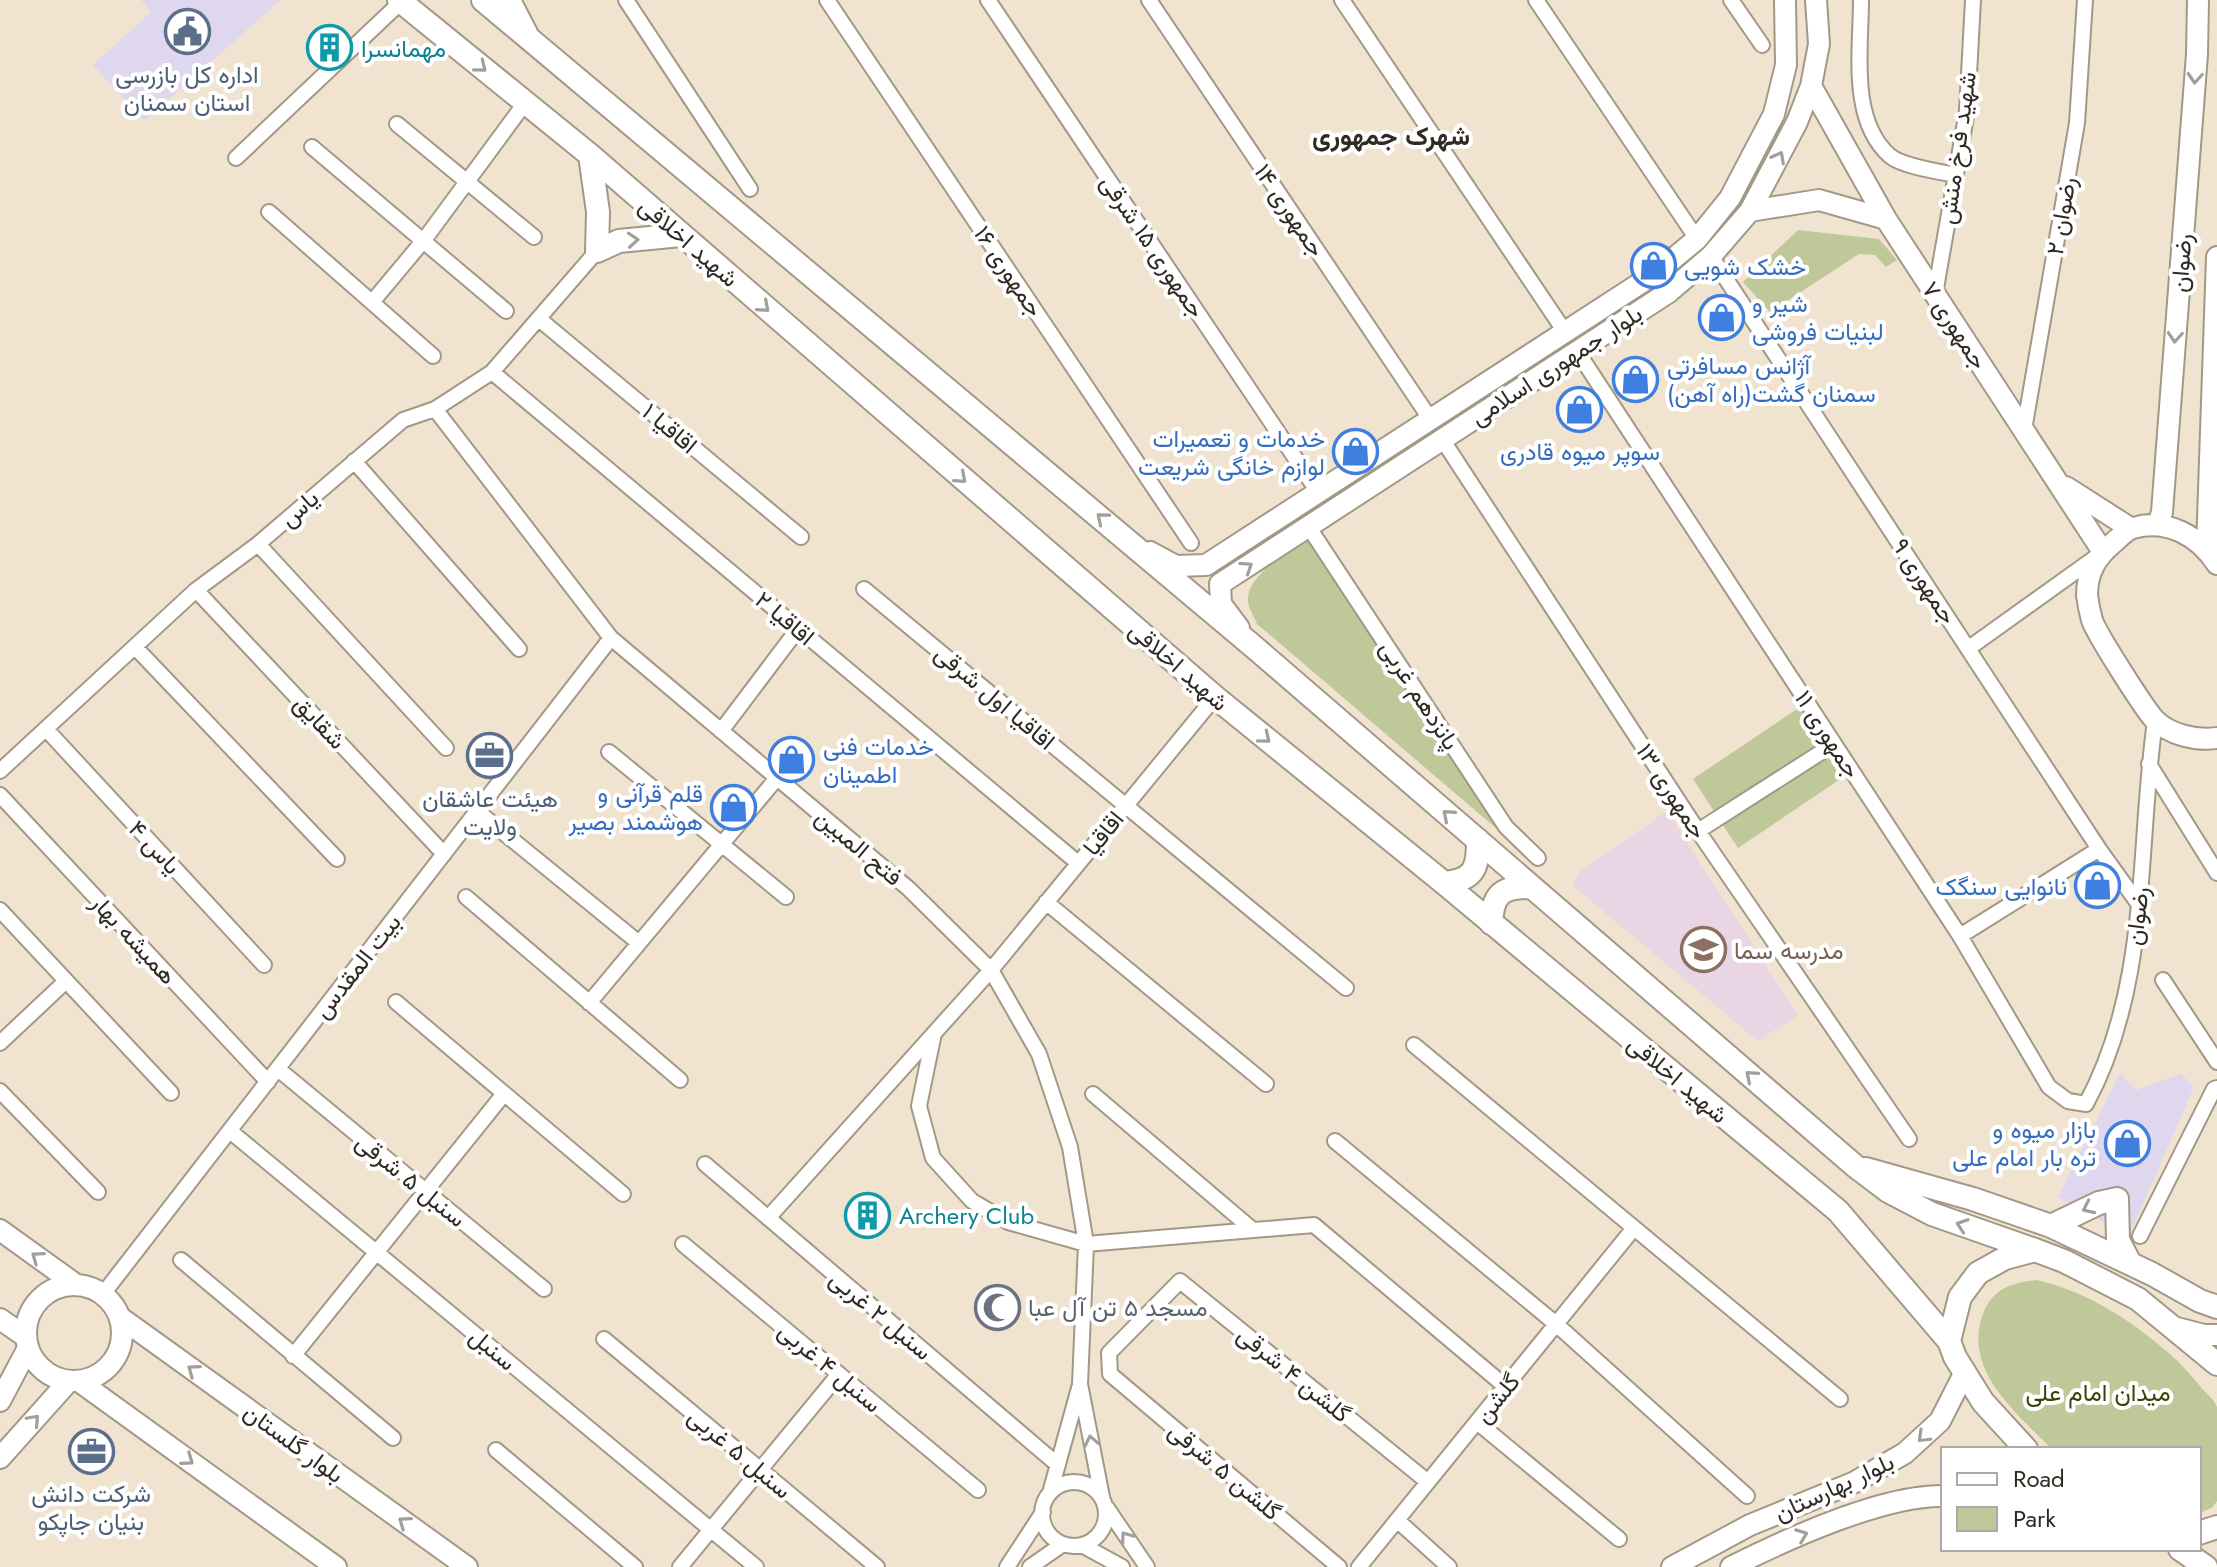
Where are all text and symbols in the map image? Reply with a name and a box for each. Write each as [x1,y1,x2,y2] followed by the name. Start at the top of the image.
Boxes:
[163,8,211,56] public building icon: اداره کل بازرسی استان سمنان
[306,24,354,72] building icon: مهمانسرا
[361,31,446,66] place label: مهمانسرا
[115,57,259,120] place label: اداره کل بازرسی استان سمنان
[472,57,486,72] one-way arrow
[1929,70,1985,226] street label: شهید فرخ منش
[2187,72,2204,85] one-way arrow
[1312,117,1470,155] district label: شهرک جمهوری
[1769,150,1784,165] one-way arrow
[1246,156,1334,264] street label: جمهوری ۱۴
[1092,167,1214,325] street label: جمهوری ۱۵ شرقی
[2037,174,2085,258] street label: رضوان ۲
[631,189,747,295] street label: شهید اخلاقی
[966,218,1052,324] street label: جمهوری ۱۶
[627,232,640,249] one-way arrow
[2161,232,2201,294] street label: رضوان
[1629,242,1677,290] shop icon: خشک شویی
[1684,249,1806,284] place label: خشک شویی
[1913,274,1997,376] street label: جمهوری ۷
[1752,286,1884,349] place label: شیر و لبنیات فروشی
[1697,293,1745,341] shop icon: شیر و لبنیات فروشی
[1463,296,1649,434] street label: بلوار جمهوری اسلامی
[755,298,770,312] one-way arrow
[2167,331,2184,344] one-way arrow
[1667,348,1876,411] place label: آژانس مسافرتی سمنان گشت(راه آهن)
[1612,355,1660,403] shop icon: آژانس مسافرتی سمنان گشت(راه آهن)
[1556,385,1604,433] shop icon: سوپر میوه قادری
[635,394,705,462] street label: اقاقیا ۱
[1138,421,1325,484] place label: خدمات و تعمیرات لوازم خانگی شریعت
[1332,428,1380,476] shop icon: خدمات و تعمیرات لوازم خانگی شریعت
[1500,434,1660,469] place label: سوپر میوه قادری
[952,468,966,482] one-way arrow
[272,481,326,535] street label: یاس
[1096,513,1111,528] one-way arrow
[1884,531,1966,631] street label: جمهوری ۹
[1238,561,1252,576] one-way arrow
[747,583,823,653] street label: اقاقیا ۲
[1121,613,1237,719] street label: شهید اخلاقی
[1371,633,1469,757] street label: پانزدهم غربی
[927,636,1063,758] street label: اقاقیا اول شرقی
[1786,683,1870,785] street label: جمهوری ۱۱
[286,687,354,757] street label: شقایق
[1256,728,1270,743] one-way arrow
[823,729,934,792] place label: خدمات فنی اطمینان
[466,732,514,780] office icon: هیئت عاشقان ولایت
[768,736,816,784] shop icon: خدمات فنی اطمینان
[1628,736,1716,846] street label: جمهوری ۱۳
[567,776,703,839] place label: قلم قرآنی و هوشمند بصیر
[422,781,558,844] place label: هیئت عاشقان ولایت
[710,783,758,831] shop icon: قلم قرآنی و هوشمند بصیر
[808,800,910,894] street label: فتح المبین
[1074,803,1132,863] street label: اقاقیا
[1443,810,1458,825] one-way arrow
[121,812,189,882] street label: یاس ۴
[2074,862,2122,910] shop icon: نانوایی سنگک
[1935,869,2067,904] place label: نانوایی سنگک
[82,885,185,992] street label: همیشه بهار
[2116,885,2158,947] street label: رضوان
[305,906,409,1026] street label: بیت المقدس
[1679,926,1727,974] school or university icon: مدرسه سما
[1734,933,1843,968] place label: مدرسه سما
[1620,1026,1736,1132] street label: شهید اخلاقی
[1746,1071,1761,1086] one-way arrow
[1952,1112,2096,1175] place label: بازار میوه و تره بار امام علی
[2103,1119,2151,1167] shop icon: بازار میوه و تره بار امام علی
[348,1125,474,1235] street label: سنبل ۵ شرقی
[844,1191,892,1239] building icon: Archery Club
[899,1198,1034,1233] place label: Archery Club
[2082,1199,2097,1215] one-way arrow
[1956,1218,1970,1234] one-way arrow
[32,1252,46,1267] one-way arrow
[822,1262,940,1368] street label: سنبل ۲ غربی
[973,1283,1021,1331] mosque icon: مسجد ۵ تن آل عبا
[1028,1290,1207,1325] place label: مسجد ۵ تن آل عبا
[771,1313,889,1421] street label: سنبل ۴ غربی
[1230,1317,1358,1431] street label: گلشن ۴ شرقی
[462,1319,524,1379] street label: سنبل
[187,1365,201,1380] one-way arrow
[1466,1365,1528,1431] street label: گلشن
[2025,1375,2171,1410] park label: میدان امام علی
[237,1395,351,1491] street label: بلوار گلستان
[680,1399,800,1507] street label: سنبل ۵ غربی
[1161,1413,1289,1529] street label: گلشن ۵ شرقی
[24,1414,38,1429] one-way arrow
[67,1427,115,1475] office icon: شرکت دانش بنیان جاپکو
[1918,1428,1932,1442] one-way arrow
[1083,1434,1100,1448] one-way arrow
[1768,1444,1900,1530] street label: بلوار بهارستان
[1941,1447,2201,1551] legend
[180,1451,194,1465] one-way arrow
[2013,1461,2065,1496] text: Road
[31,1476,151,1539] place label: شرکت دانش بنیان جاپکو
[2013,1501,2056,1536] text: Park
[398,1517,413,1531] one-way arrow
[1794,1528,1808,1545] one-way arrow
[1121,1531,1136,1545] one-way arrow

